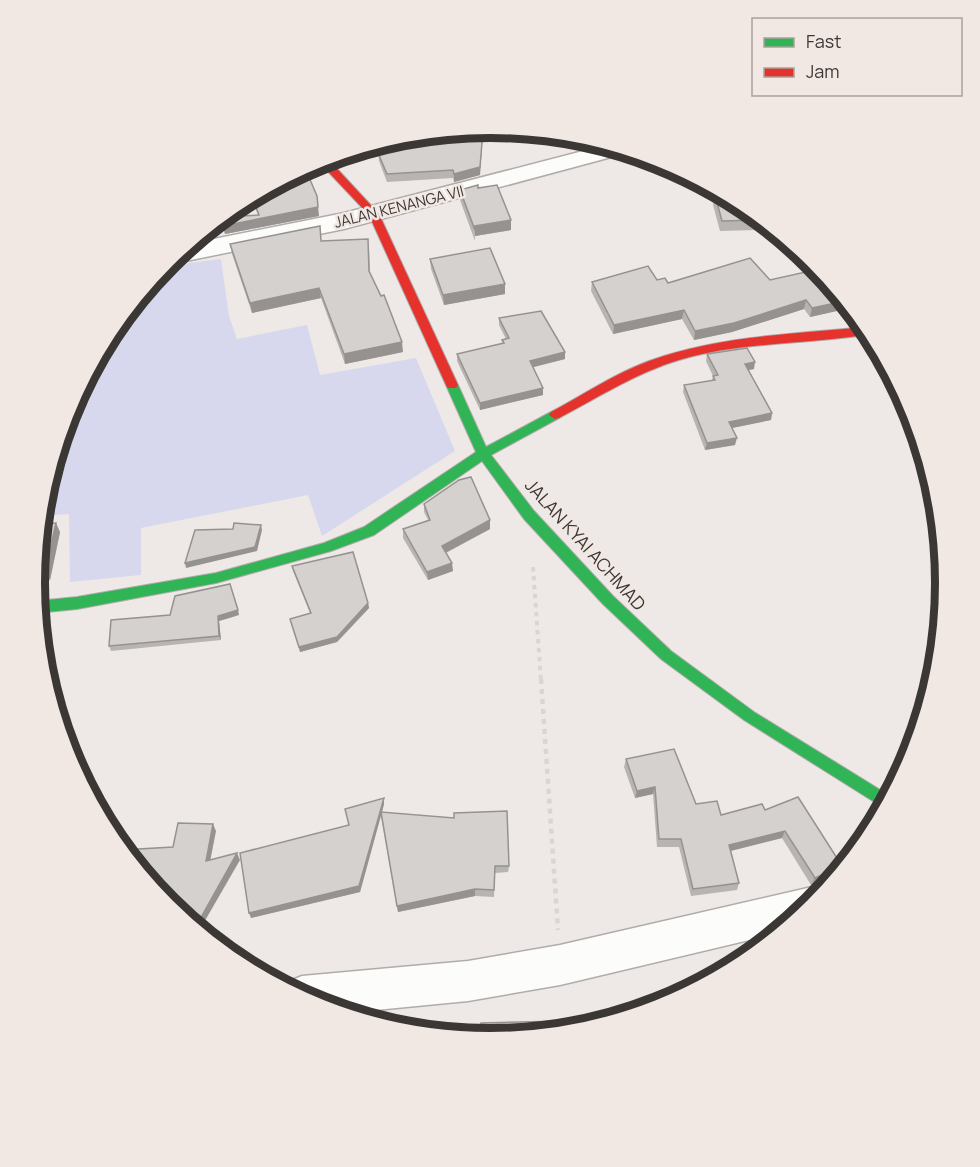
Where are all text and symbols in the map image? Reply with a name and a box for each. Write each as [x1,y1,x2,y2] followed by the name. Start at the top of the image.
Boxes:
[752,18,962,96] legend
[806,29,841,53] text: Fast
[806,59,840,83] text: Jam
[332,180,466,233] street label: JALAN KENANGA VII
[520,473,651,615] street label: JALAN KYAI ACHMAD

